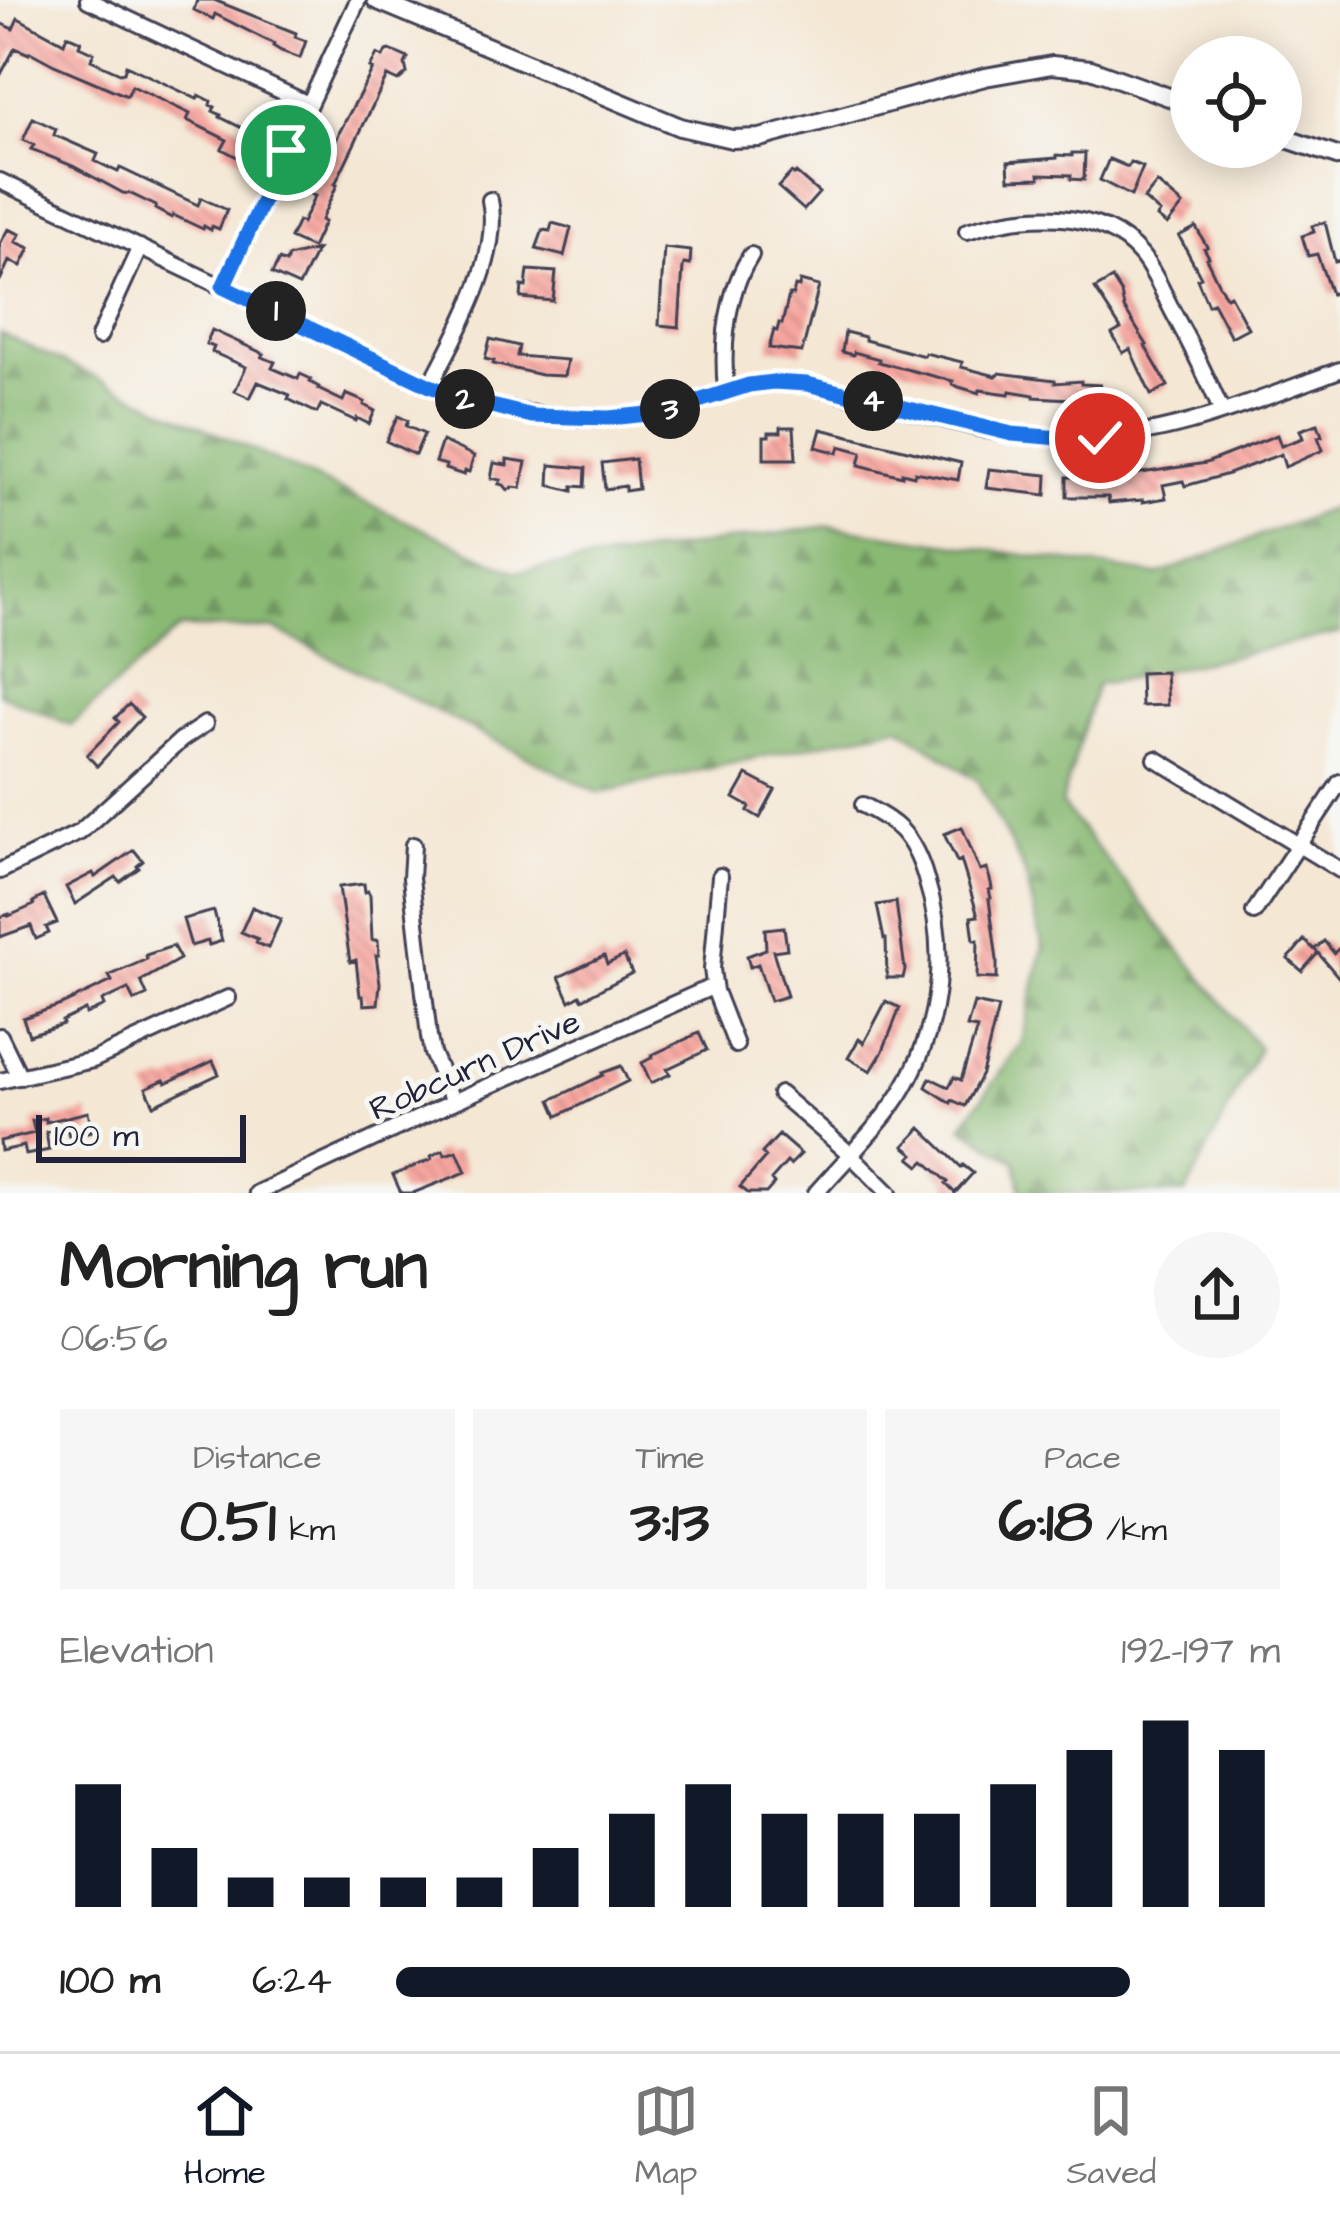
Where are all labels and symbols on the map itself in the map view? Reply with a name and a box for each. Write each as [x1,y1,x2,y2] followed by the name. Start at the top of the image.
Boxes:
[235,99,337,201] pin
[246,281,306,341] pin: 1
[435,369,495,429] pin: 2
[843,371,903,431] pin: 4
[640,379,700,439] pin: 3
[1049,387,1151,489] pin
[362,999,587,1133] street label: Robcurn Drive
[36,1109,246,1162] scale bar

